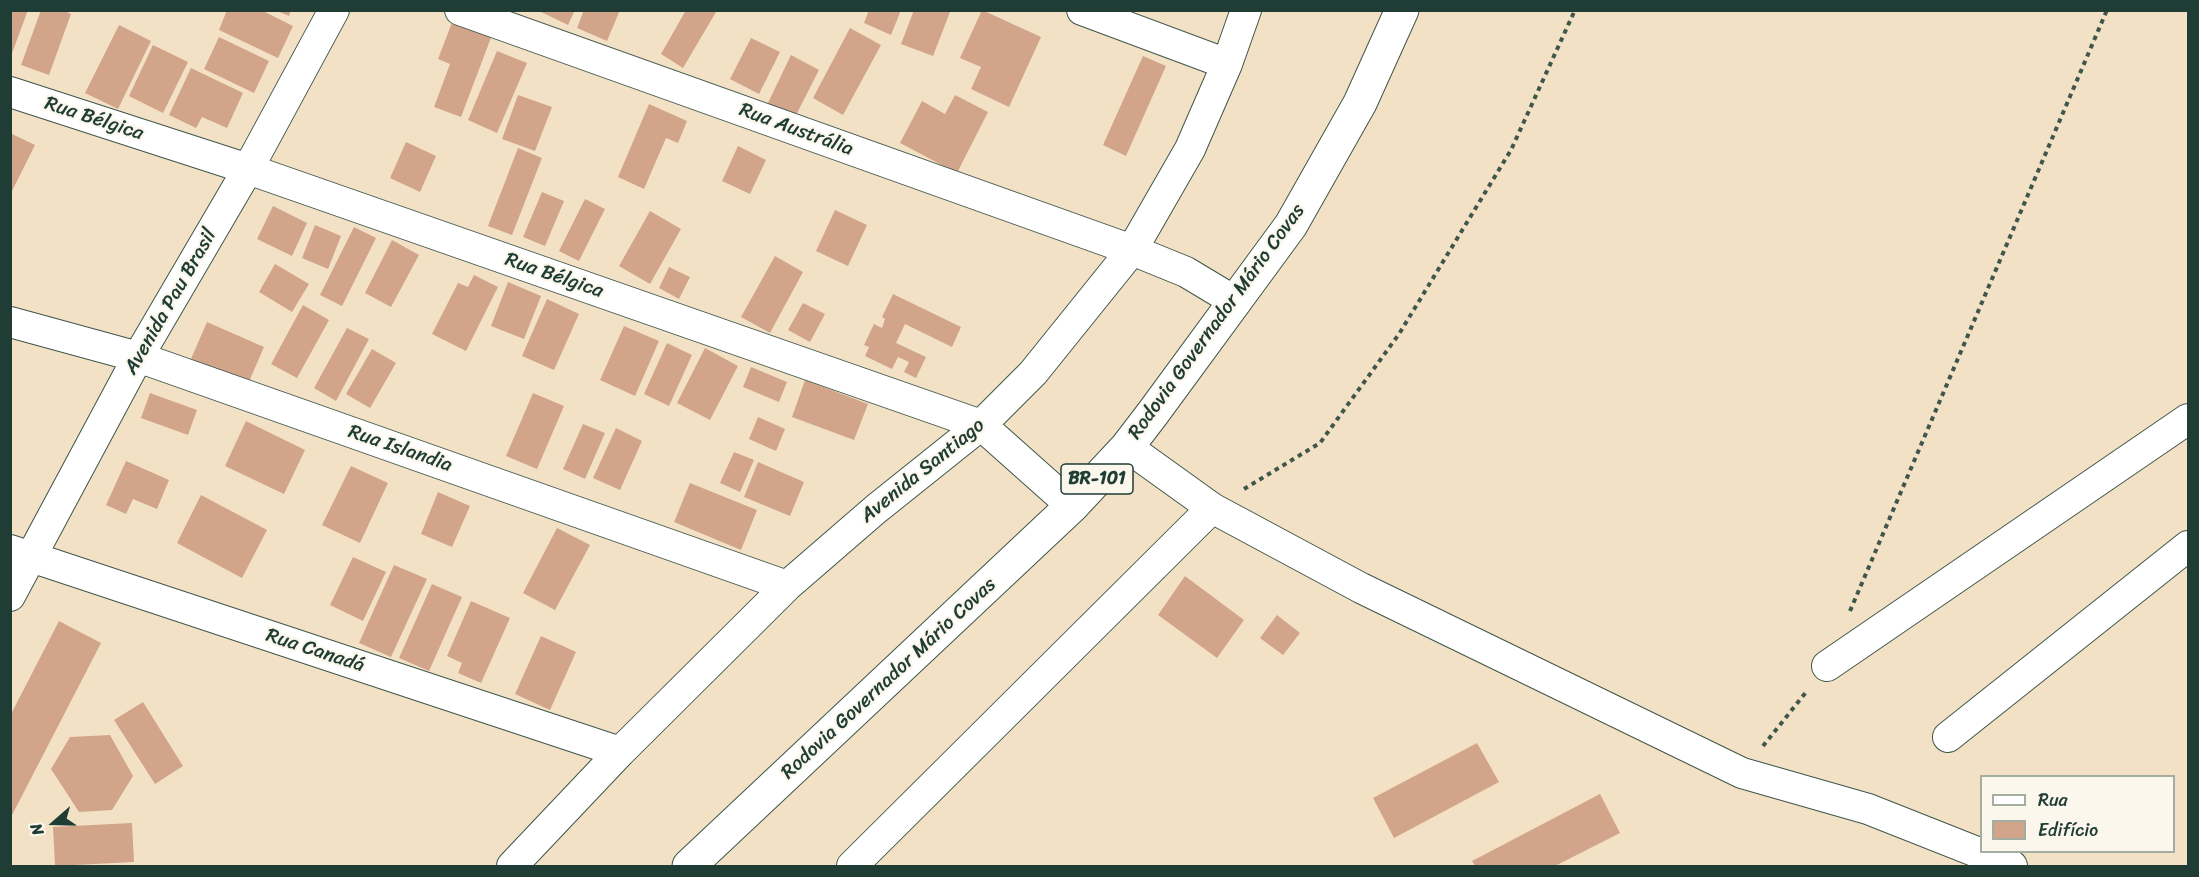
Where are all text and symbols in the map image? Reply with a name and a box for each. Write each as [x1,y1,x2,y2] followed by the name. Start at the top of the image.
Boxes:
[42,92,146,146] street label: Rua Bélgica
[736,98,856,162] street label: Rua Austrália
[1124,200,1310,444] street label: Rodovia Governador Mário Covas
[120,225,222,379] street label: Avenida Pau Brasil
[502,248,606,304] street label: Rua Bélgica
[856,414,990,528] street label: Avenida Santiago
[345,420,455,478] street label: Rua Islandia
[1061,464,1133,494] road number: BR-101
[777,573,1001,785] street label: Rodovia Governador Mário Covas
[263,624,367,678] street label: Rua Canadá
[1980,775,2175,853] legend
[2038,784,2068,816] text: Rua
[24,793,84,853] north arrow
[2038,814,2098,846] text: Edifício
[21,819,52,839] text: N

